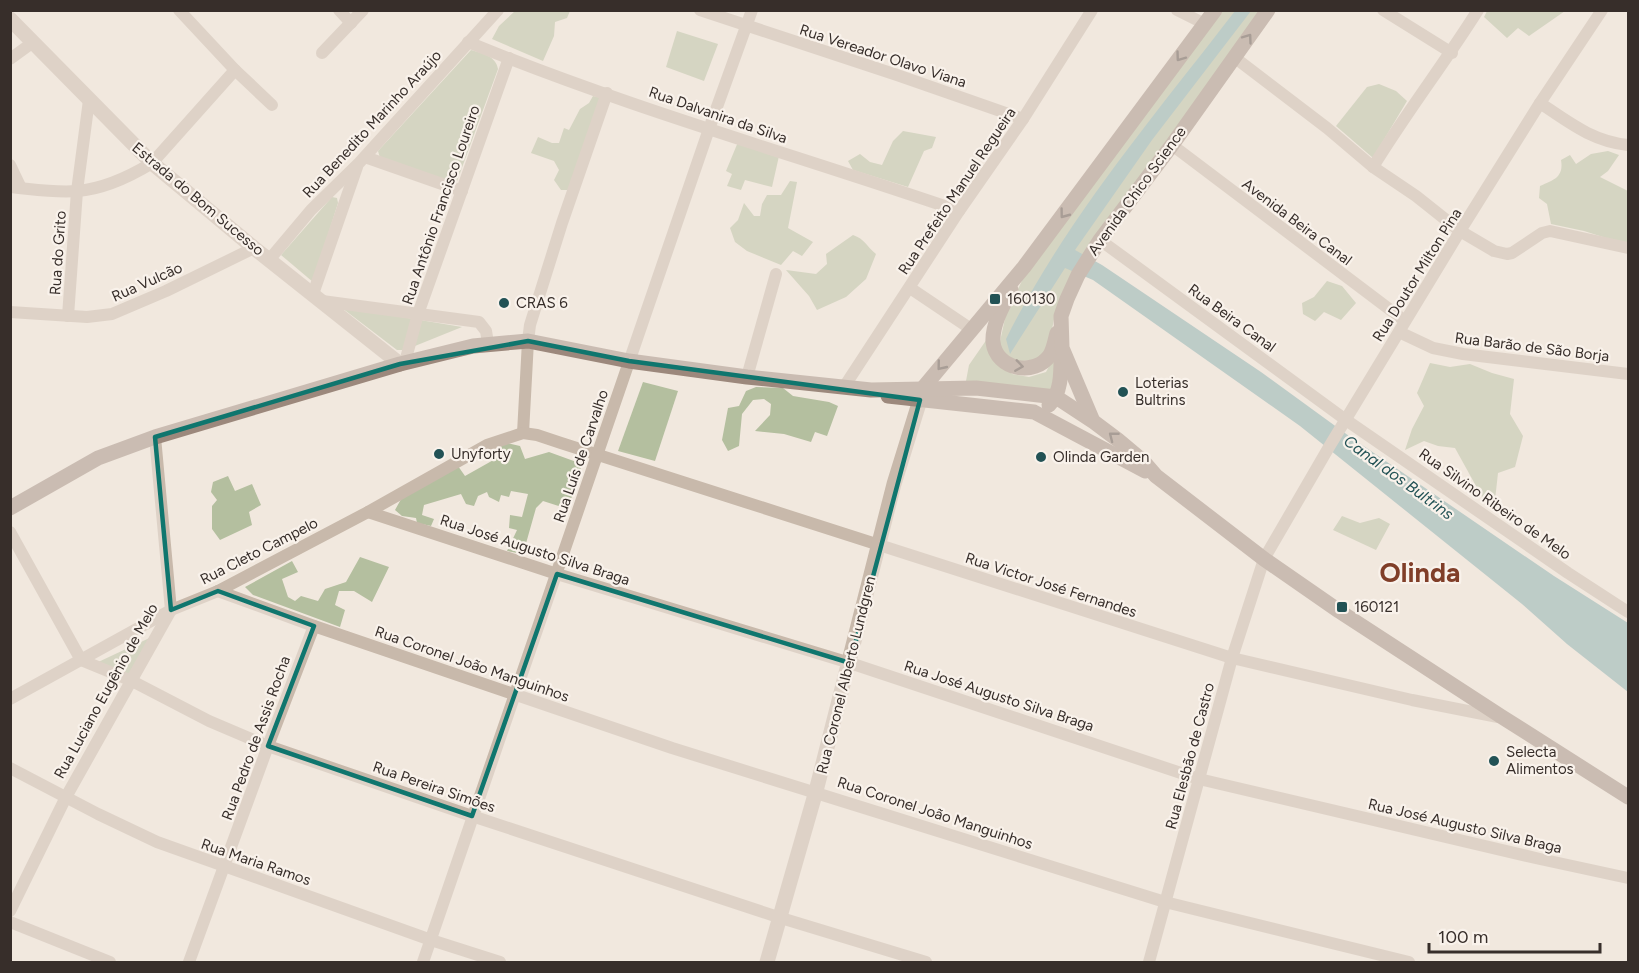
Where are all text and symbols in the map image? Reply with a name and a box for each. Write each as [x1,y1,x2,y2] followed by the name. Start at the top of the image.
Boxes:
[797,21,969,91] street label: Rua Vereador Olavo Viana
[1240,34,1251,45] one-way arrow
[299,46,445,202] street label: Rua Benedito Marinho Araújo
[1176,51,1187,62] one-way arrow
[646,83,790,147] street label: Rua Dalvanira da Silva
[398,103,484,307] street label: Rua Antônio Francisco Loureiro
[894,104,1020,278] street label: Rua Prefeito Manuel Regueira
[1084,123,1190,259] street label: Avenida Chico Science
[128,139,268,260] street label: Estrada do Bom Sucesso
[1239,175,1355,269] street label: Avenida Beira Canal
[1369,205,1465,345] street label: Rua Doutor Milton Pina
[1060,207,1071,218] one-way arrow
[46,210,70,296] street label: Rua do Grito
[109,258,185,306] street label: Rua Vulcão
[1185,280,1279,356] street label: Rua Beira Canal
[1007,290,1055,308] place label: 160130
[988,292,1002,306] marker: 160130
[516,294,568,312] place label: CRAS 6
[497,296,511,310] marker: CRAS 6
[1454,329,1610,365] street label: Rua Barão de São Borja
[938,359,949,370] one-way arrow
[1014,360,1024,372] one-way arrow
[1135,374,1189,409] place label: Loterias Bultrins
[1116,385,1130,399] marker: Loterias Bultrins
[550,387,612,525] street label: Rua Luís de Carvalho
[1340,431,1458,524] water label: Canal dos Bultrins
[1109,433,1120,444] one-way arrow
[451,445,511,463] place label: Unyforty
[1415,445,1575,564] street label: Rua Silvino Ribeiro de Melo
[432,447,446,461] marker: Unyforty
[1053,448,1149,466] place label: Olinda Garden
[1034,450,1048,464] marker: Olinda Garden
[438,511,632,589] street label: Rua José Augusto Silva Braga
[197,513,321,588] street label: Rua Cleto Campelo
[963,549,1139,621] street label: Rua Victor José Fernandes
[1380,556,1460,589] district label: Olinda
[813,574,879,776] street label: Rua Coronel Alberto Lundgren
[1354,598,1399,616] place label: 160121
[50,600,162,782] street label: Rua Luciano Eugênio de Melo
[1335,600,1349,614] marker: 160121
[373,622,571,706] street label: Rua Coronel João Manguinhos
[218,653,294,823] street label: Rua Pedro de Assis Rocha
[902,657,1096,735] street label: Rua José Augusto Silva Braga
[1162,681,1218,831] street label: Rua Elesbão de Castro
[1506,743,1574,778] place label: Selecta Alimentos
[1487,754,1501,768] marker: Selecta Alimentos
[370,758,498,816] street label: Rua Pereira Simões
[835,773,1035,853] street label: Rua Coronel João Manguinhos
[1366,795,1564,857] street label: Rua José Augusto Silva Braga
[199,835,313,889] street label: Rua Maria Ramos
[1429,916,1600,954] scale bar
[1438,926,1488,948] text: 100 m

